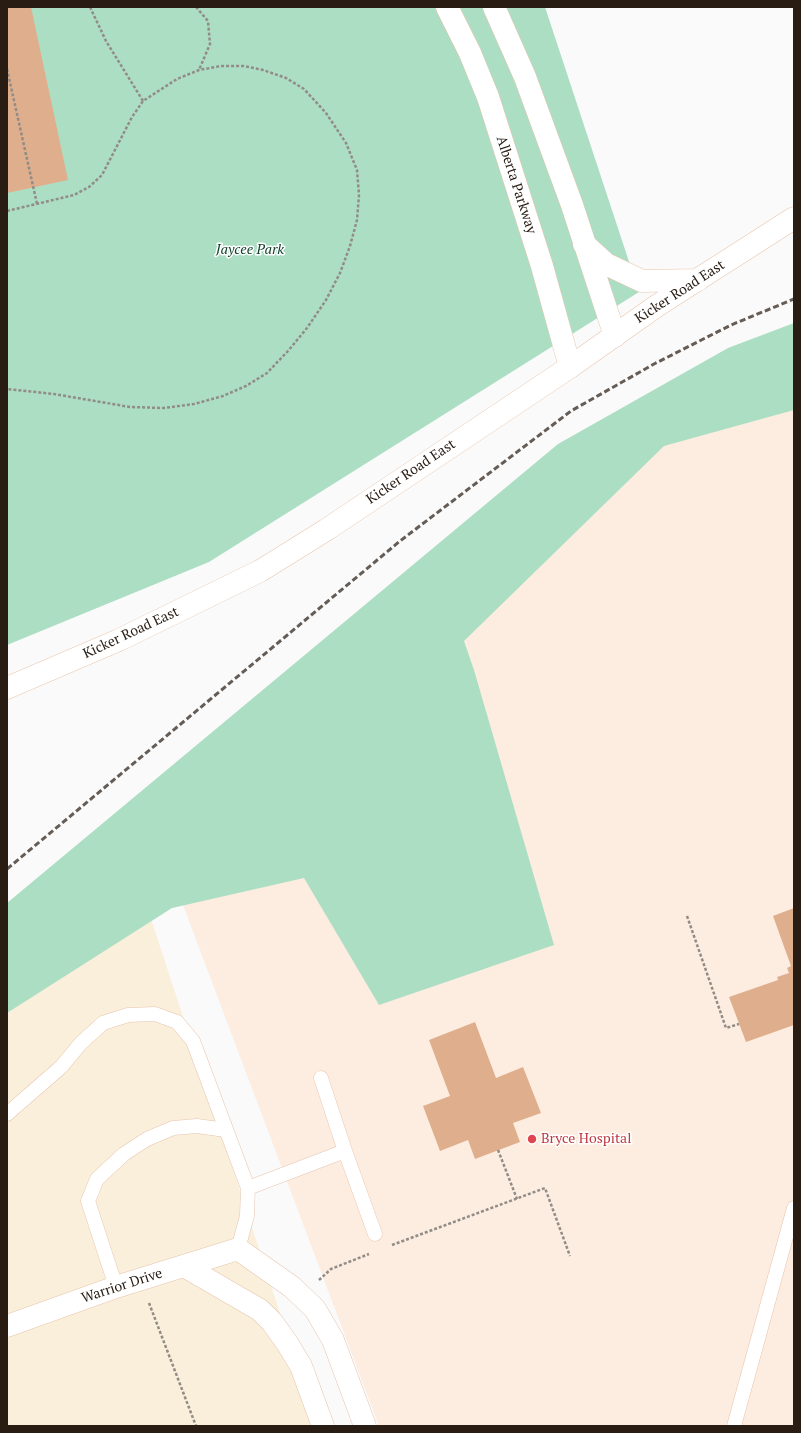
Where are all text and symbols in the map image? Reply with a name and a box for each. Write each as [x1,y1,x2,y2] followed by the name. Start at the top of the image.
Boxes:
[492,134,540,236] street label: Alberta Parkway
[216,242,284,258] park label: Jaycee Park
[632,257,728,327] street label: Kicker Road East
[363,436,459,508] street label: Kicker Road East
[80,603,182,663] street label: Kicker Road East
[541,1131,631,1147] place label: Bryce Hospital
[526,1133,538,1145] marker: Bryce Hospital
[79,1265,165,1307] street label: Warrior Drive

